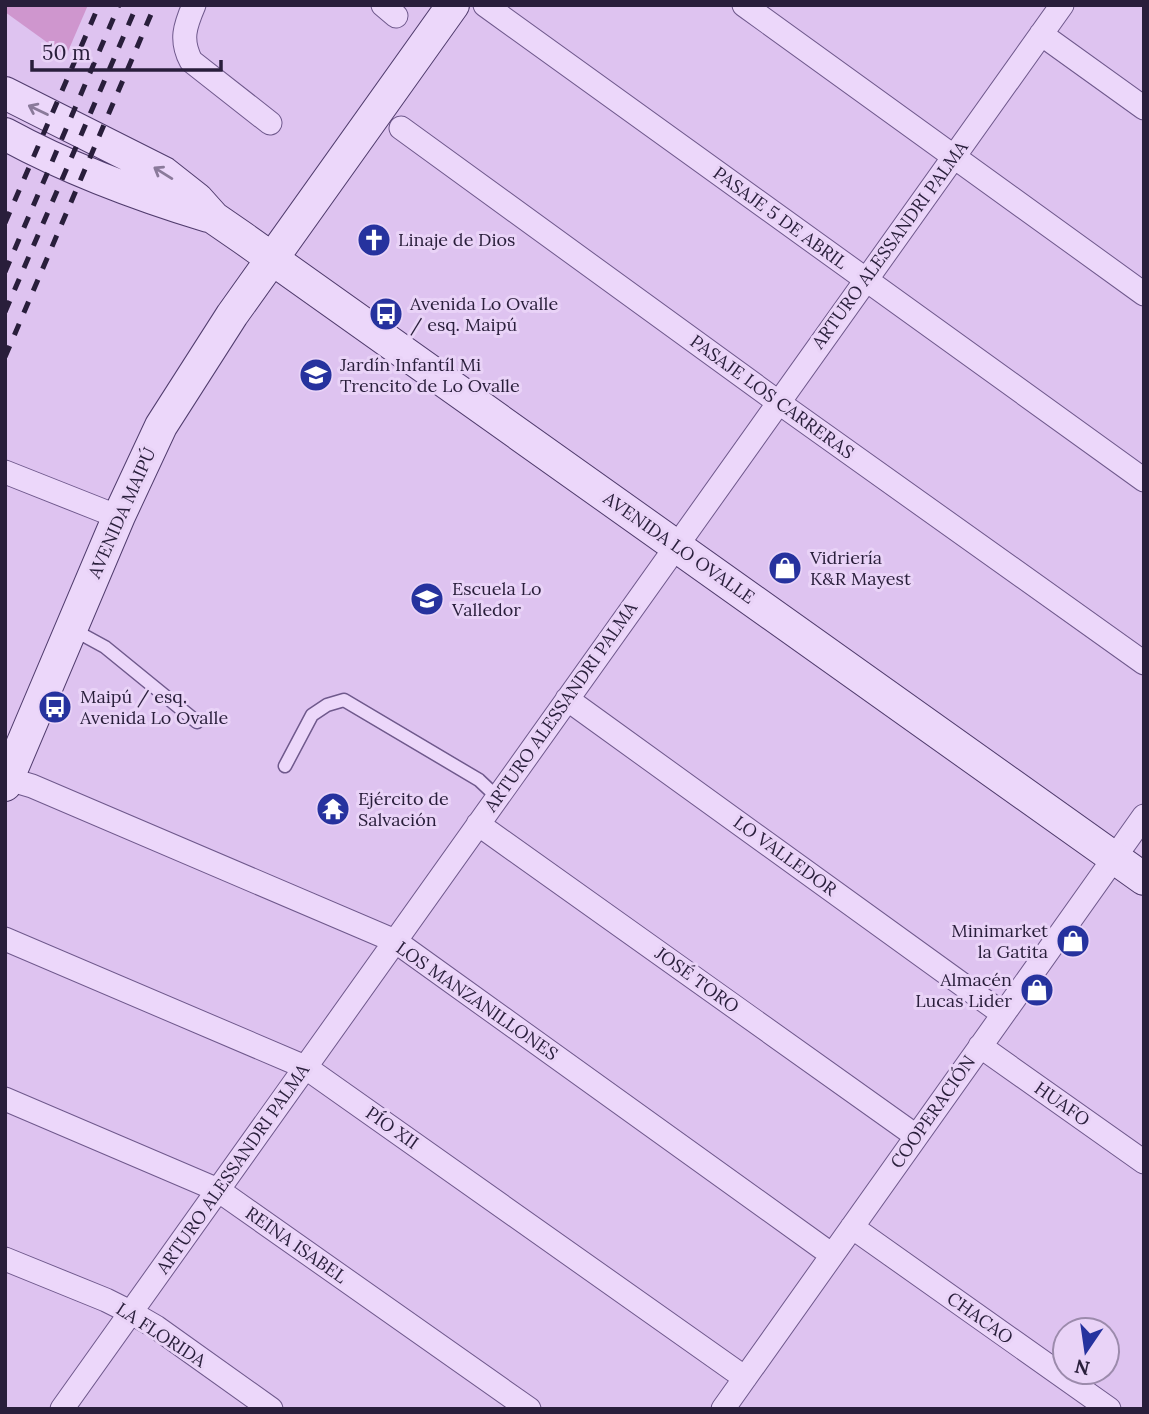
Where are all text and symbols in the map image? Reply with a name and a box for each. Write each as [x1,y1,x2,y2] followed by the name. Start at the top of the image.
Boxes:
[32,28,220,72] scale bar
[42,39,91,66] text: 50 m
[28,102,49,116] one-way arrow
[806,136,973,354] street label: ARTURO ALESSANDRI PALMA
[709,161,852,274] street label: PASAJE 5 DE ABRIL
[154,166,173,181] one-way arrow
[355,221,393,259] church icon: Linaje de Dios
[398,228,515,251] place label: Linaje de Dios
[409,292,558,336] place label: Avenida Lo Ovalle / esq. Maipú
[367,295,405,333] bus stop icon: Avenida Lo Ovalle / esq. Maipú
[686,329,859,464] street label: PASAJE LOS CARRERAS
[339,353,520,397] place label: Jardín Infantíl Mi Trencito de Lo Ovalle
[297,356,335,394] school or university icon: Jardín Infantíl Mi Trencito de Lo Ovalle
[82,444,161,583] street label: AVENIDA MAIPÚ
[598,486,760,609] street label: AVENIDA LO OVALLE
[809,546,911,590] place label: Vidriería K&R Mayest
[766,549,804,587] shop icon: Vidriería K&R Mayest
[451,577,541,621] place label: Escuela Lo Valledor
[408,580,446,618] school or university icon: Escuela Lo Valledor
[479,597,642,817] street label: ARTURO ALESSANDRI PALMA
[79,685,228,729] place label: Maipú / esq. Avenida Lo Ovalle
[36,688,74,726] bus stop icon: Maipú / esq. Avenida Lo Ovalle
[358,787,449,831] place label: Ejército de Salvación
[314,790,352,828] temple icon: Ejército de Salvación
[729,810,842,901] street label: LO VALLEDOR
[951,919,1048,963] place label: Minimarket la Gatita
[1054,922,1092,960] shop icon: Minimarket la Gatita
[392,936,563,1065] street label: LOS MANZANILLONES
[650,941,744,1018] street label: JOSÉ TORO
[915,968,1012,1012] place label: Almacén Lucas Lider
[1018,971,1056,1009] shop icon: Almacén Lucas Lider
[885,1051,980,1173] street label: COOPERACIÓN
[151,1059,314,1279] street label: ARTURO ALESSANDRI PALMA
[1030,1076,1094,1131] street label: HUAFO
[361,1101,423,1154] street label: PÍO XII
[241,1201,352,1288] street label: REINA ISABEL
[943,1286,1018,1349] street label: CHACAO
[112,1297,211,1373] street label: LA FLORIDA
[1051,1316,1121,1386] north arrow
[1072,1354,1092,1381] text: N

